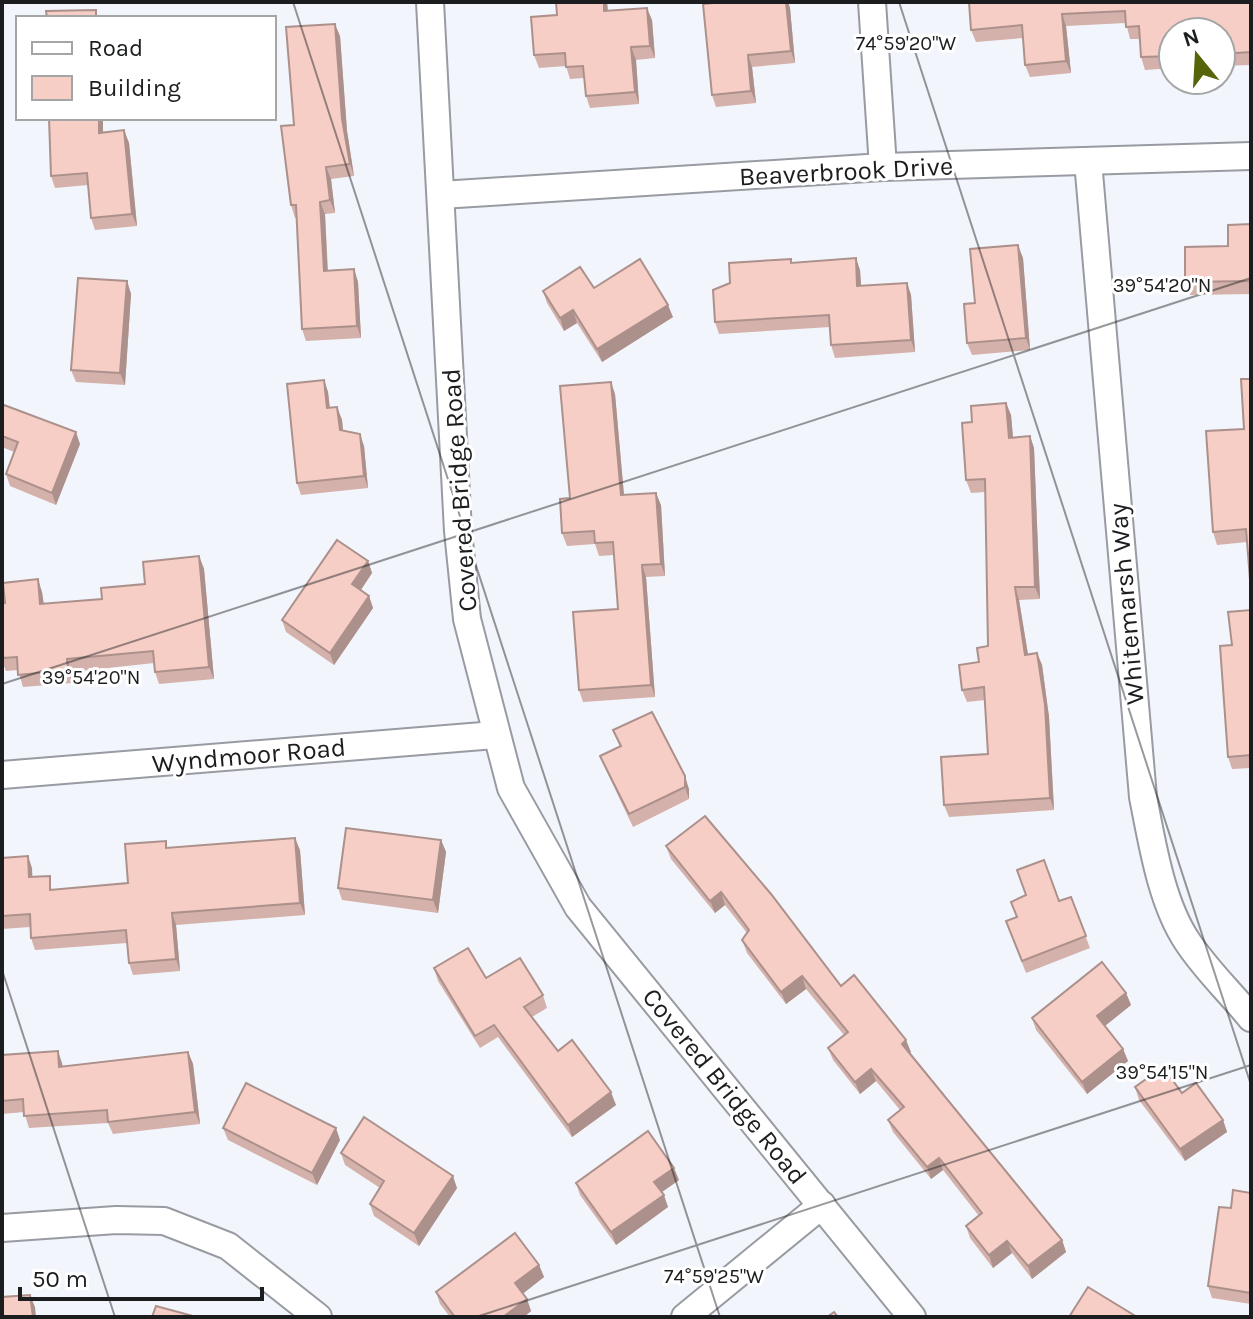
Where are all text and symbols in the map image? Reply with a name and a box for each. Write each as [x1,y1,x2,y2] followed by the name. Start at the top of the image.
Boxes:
[16,16,276,120] legend
[1157,16,1237,96] north arrow
[1180,23,1203,53] text: N
[856,32,956,55] text: 74°59'20"W
[88,34,143,62] text: Road
[88,74,181,102] text: Building
[738,150,954,193] street label: Beaverbrook Drive
[1113,274,1211,297] text: 39°54'20"N
[436,367,483,613] street label: Covered Bridge Road
[1102,502,1151,706] street label: Whitemarsh Way
[42,666,140,689] text: 39°54'20"N
[151,732,347,779] street label: Wyndmoor Road
[636,982,813,1191] street label: Covered Bridge Road
[1115,1061,1209,1084] text: 39°54'15"N
[20,1251,262,1301] scale bar
[32,1265,88,1293] text: 50 m
[664,1265,764,1288] text: 74°59'25"W

